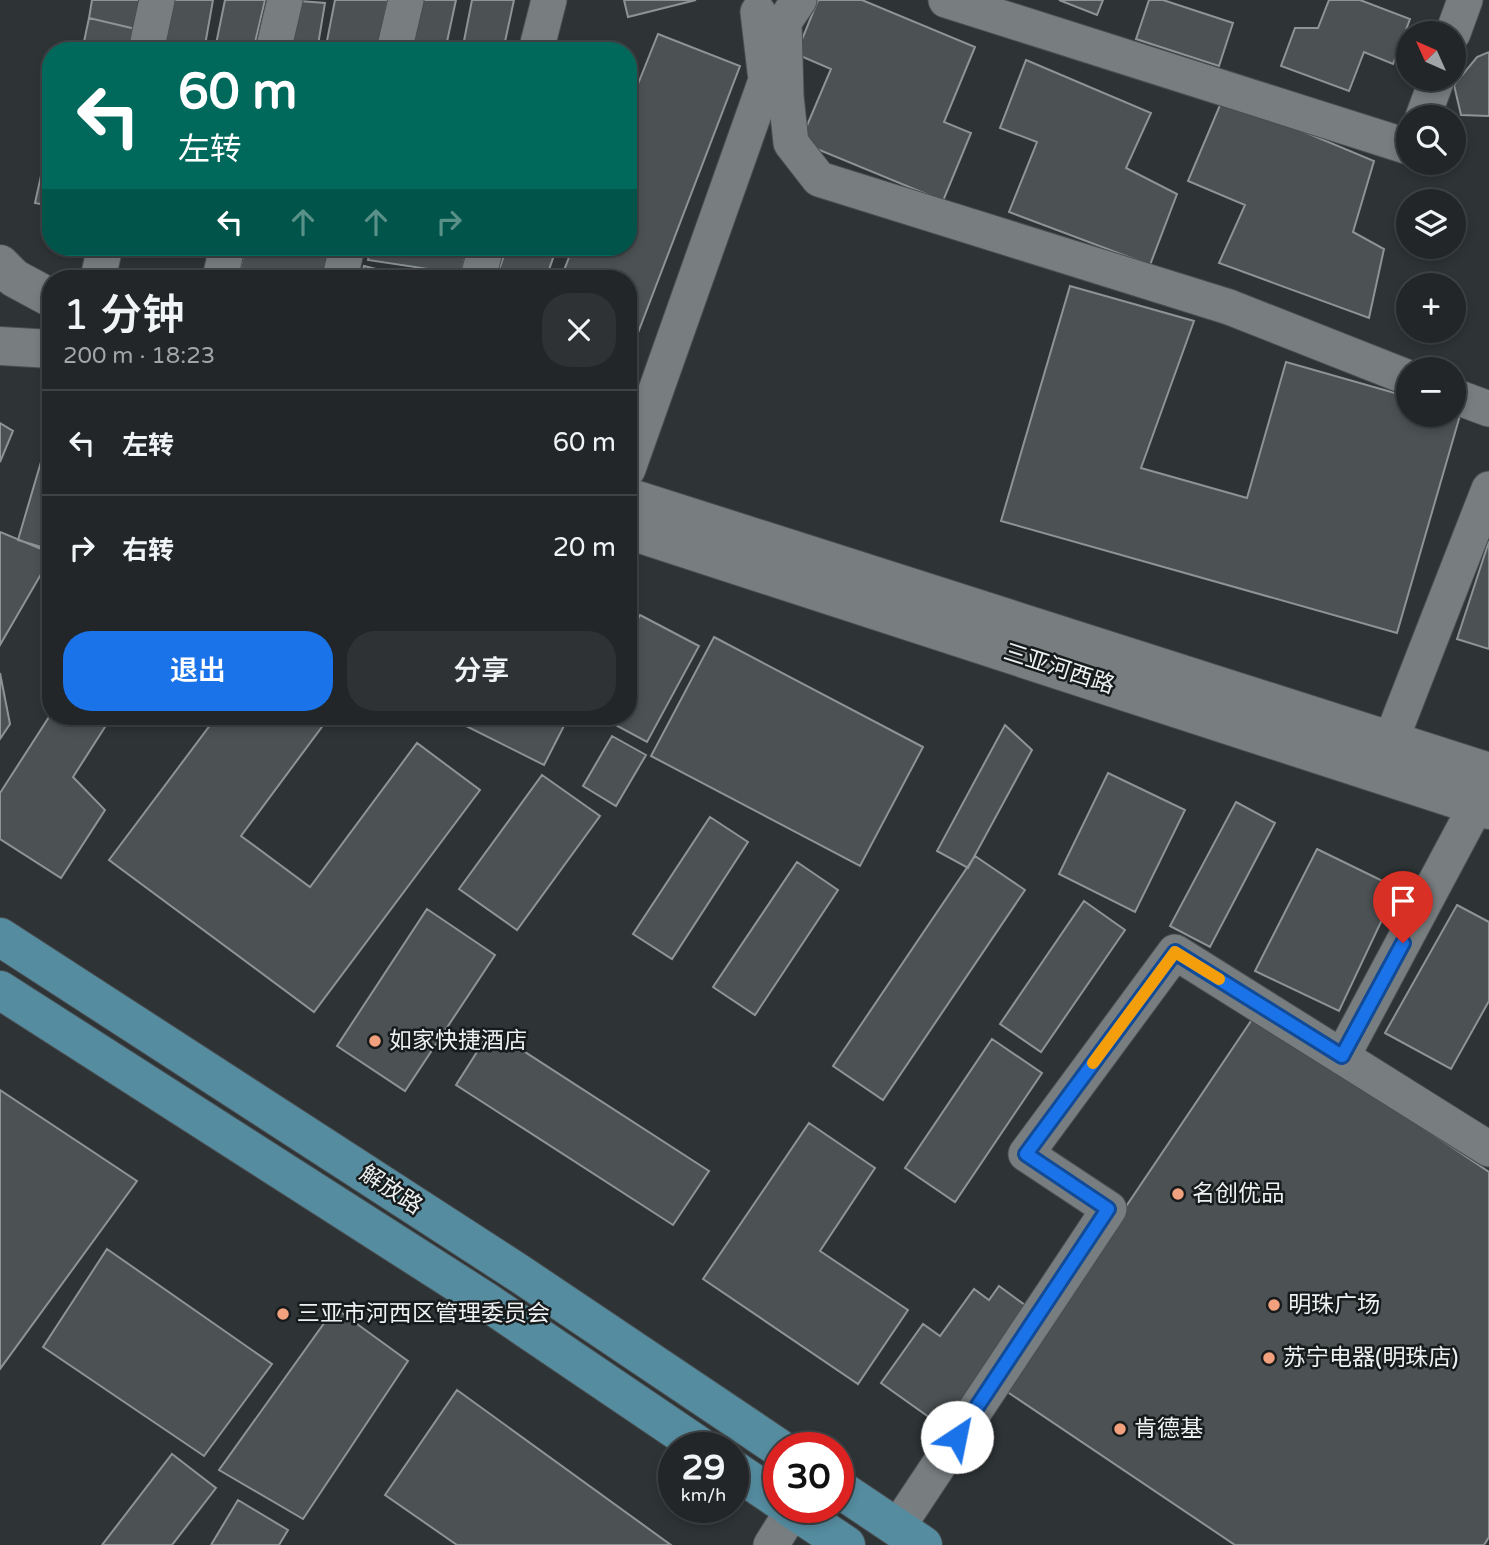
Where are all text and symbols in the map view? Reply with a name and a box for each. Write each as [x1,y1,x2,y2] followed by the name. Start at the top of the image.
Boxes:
[1396,21,1466,91] north arrow
[1396,21,1466,427] map controls
[178,63,297,122] text: 60 m
[63,70,154,161] icon: left
[1396,105,1466,175] button: search
[178,131,242,169] text: 左转
[1396,189,1466,259] button: layers
[211,203,249,241] icon: left
[284,203,322,241] icon: ahead
[357,203,395,241] icon: ahead
[430,203,468,241] icon: right
[1396,273,1466,343] button: +
[63,290,184,341] text: 1 分钟
[542,293,616,367] button: close
[63,342,215,370] text: 200 m · 18:23
[1396,357,1466,427] button: −
[63,424,101,462] icon: left
[553,427,616,458] text: 60 m
[122,430,174,461] text: 左转
[63,529,101,567] icon: right
[553,532,616,563] text: 20 m
[122,535,174,566] text: 右转
[63,631,333,711] button: 退出
[347,631,616,711] button: 分享
[1000,638,1118,700] street label: 三亚河西路
[1373,871,1433,943] pin
[1384,882,1422,920] icon: arrive
[389,1027,527,1055] place label: 如家快捷酒店
[367,1033,383,1049] marker: 如家快捷酒店
[354,1159,428,1221] street label: 解放路
[1192,1180,1284,1208] place label: 名创优品
[1170,1186,1186,1202] marker: 名创优品
[1288,1291,1380,1319] place label: 明珠广场
[1266,1297,1282,1313] marker: 明珠广场
[297,1300,550,1328] place label: 三亚市河西区管理委员会
[275,1306,291,1322] marker: 三亚市河西区管理委员会
[1283,1344,1458,1372] place label: 苏宁电器(明珠店)
[1261,1350,1277,1366] marker: 苏宁电器(明珠店)
[920,1400,994,1474] position arrow
[1134,1415,1203,1443] place label: 肯德基
[1112,1421,1128,1437] marker: 肯德基
[763,1432,854,1523] speed limit sign: 30
[682,1447,725,1489] text: 29
[681,1484,726,1506] text: km/h

